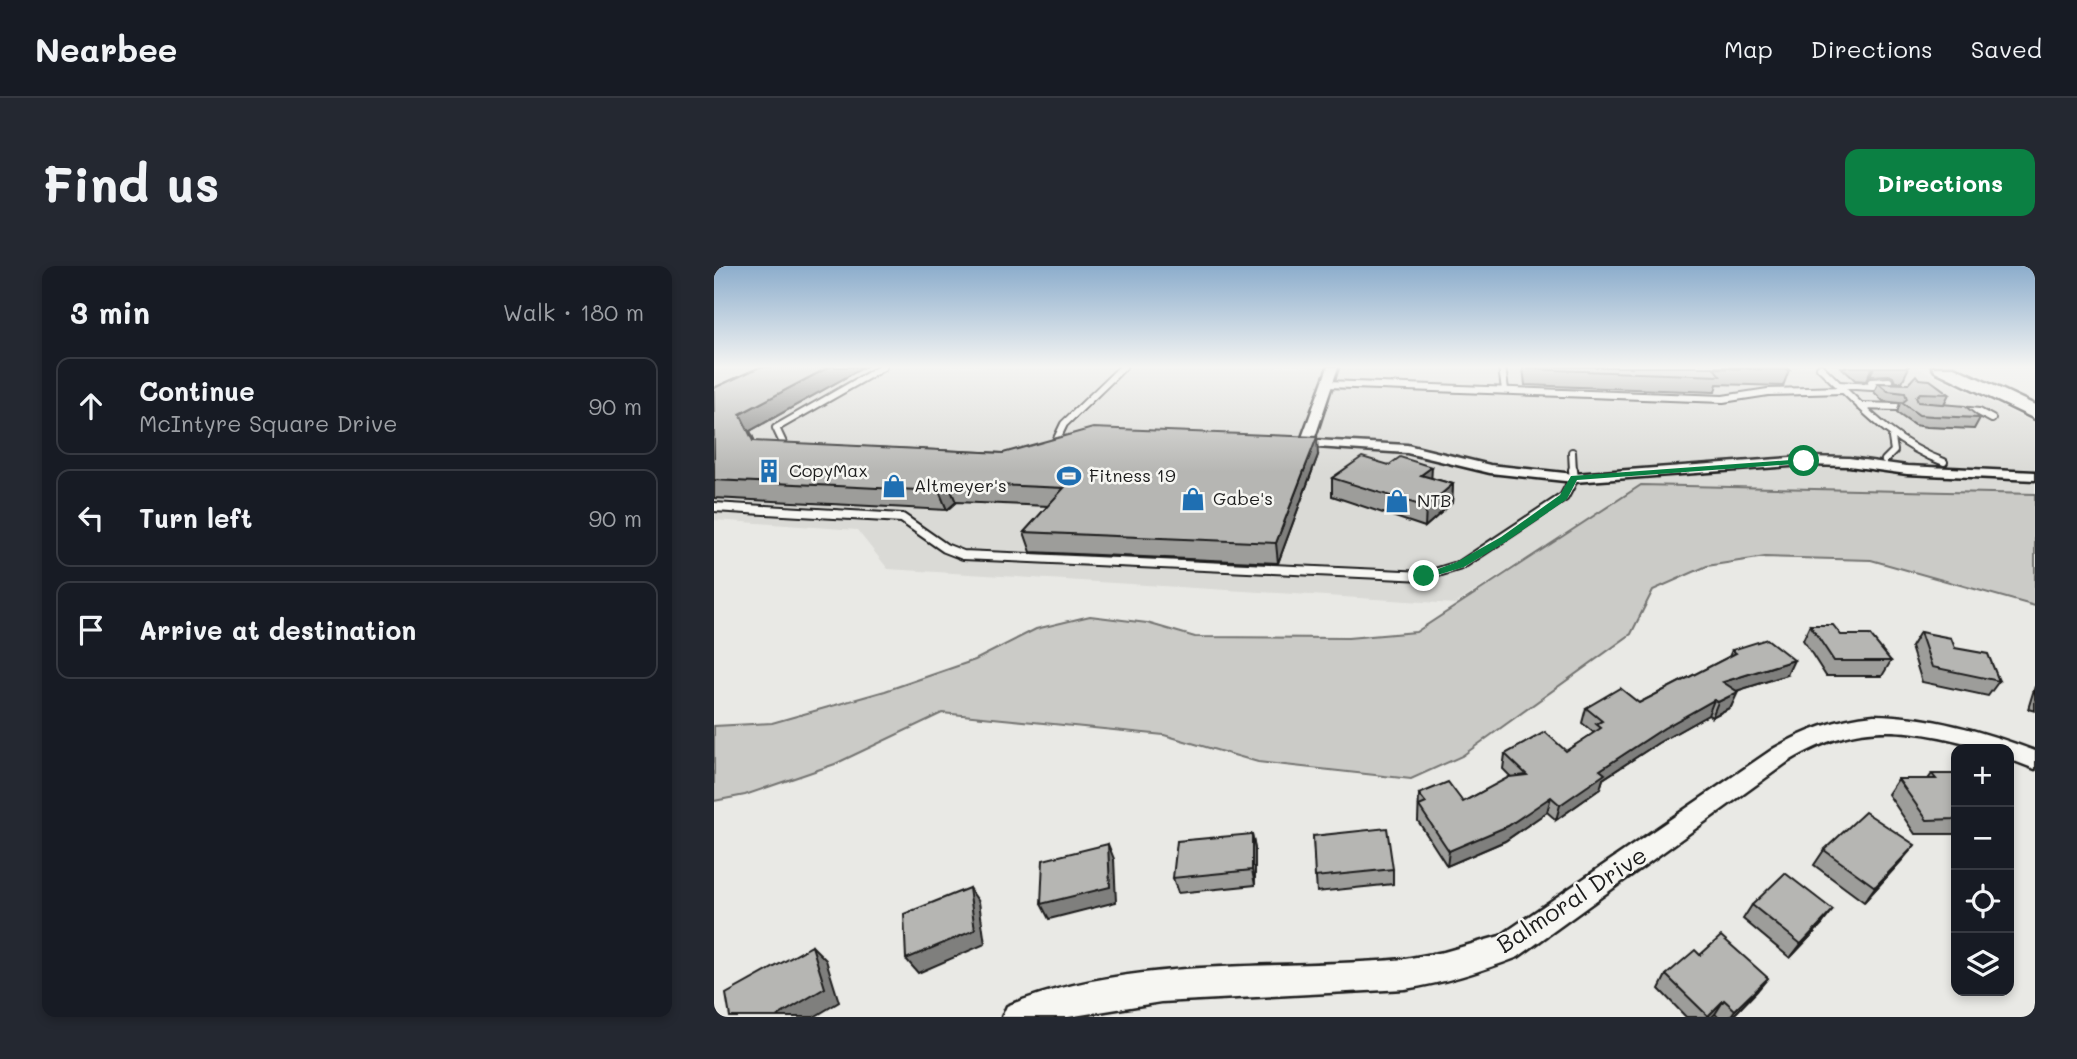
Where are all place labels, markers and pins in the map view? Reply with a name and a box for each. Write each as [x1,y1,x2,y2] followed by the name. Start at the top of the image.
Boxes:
[755,457,783,485] building icon: CopyMax
[789,458,868,482] place label: CopyMax
[1055,462,1083,490] sports icon: Fitness 19
[1089,463,1176,487] place label: Fitness 19
[880,472,908,500] shop icon: Altmeyer's
[914,473,1007,497] place label: Altmeyer's
[1179,485,1207,513] shop icon: Gabe's
[1213,486,1273,510] place label: Gabe's
[1383,487,1411,515] shop icon: NTB
[1417,488,1452,512] place label: NTB

